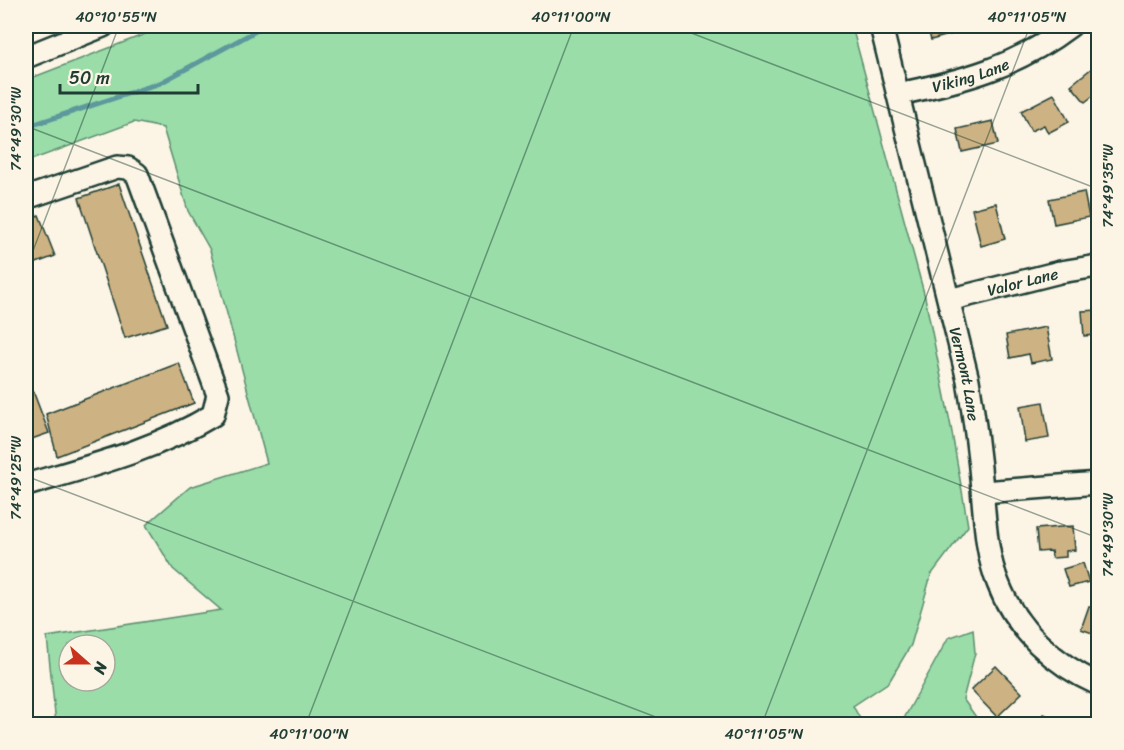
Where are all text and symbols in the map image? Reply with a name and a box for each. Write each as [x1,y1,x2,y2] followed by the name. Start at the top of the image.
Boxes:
[75,4,157,30] text: 40°10'55"N
[531,4,611,30] text: 40°11'00"N
[988,4,1067,30] text: 40°11'05"N
[929,49,1014,101] street label: Viking Lane
[60,57,198,95] scale bar
[69,62,110,94] text: 50 m
[3,87,29,171] text: 74°49'30"W
[1095,144,1121,228] text: 74°49'35"W
[984,259,1061,304] street label: Valor Lane
[941,324,989,423] street label: Vermont Lane
[3,435,29,520] text: 74°49'25"W
[1095,493,1121,577] text: 74°49'30"W
[57,633,117,693] north arrow
[85,657,116,679] text: N
[269,721,349,747] text: 40°11'00"N
[725,721,804,747] text: 40°11'05"N

